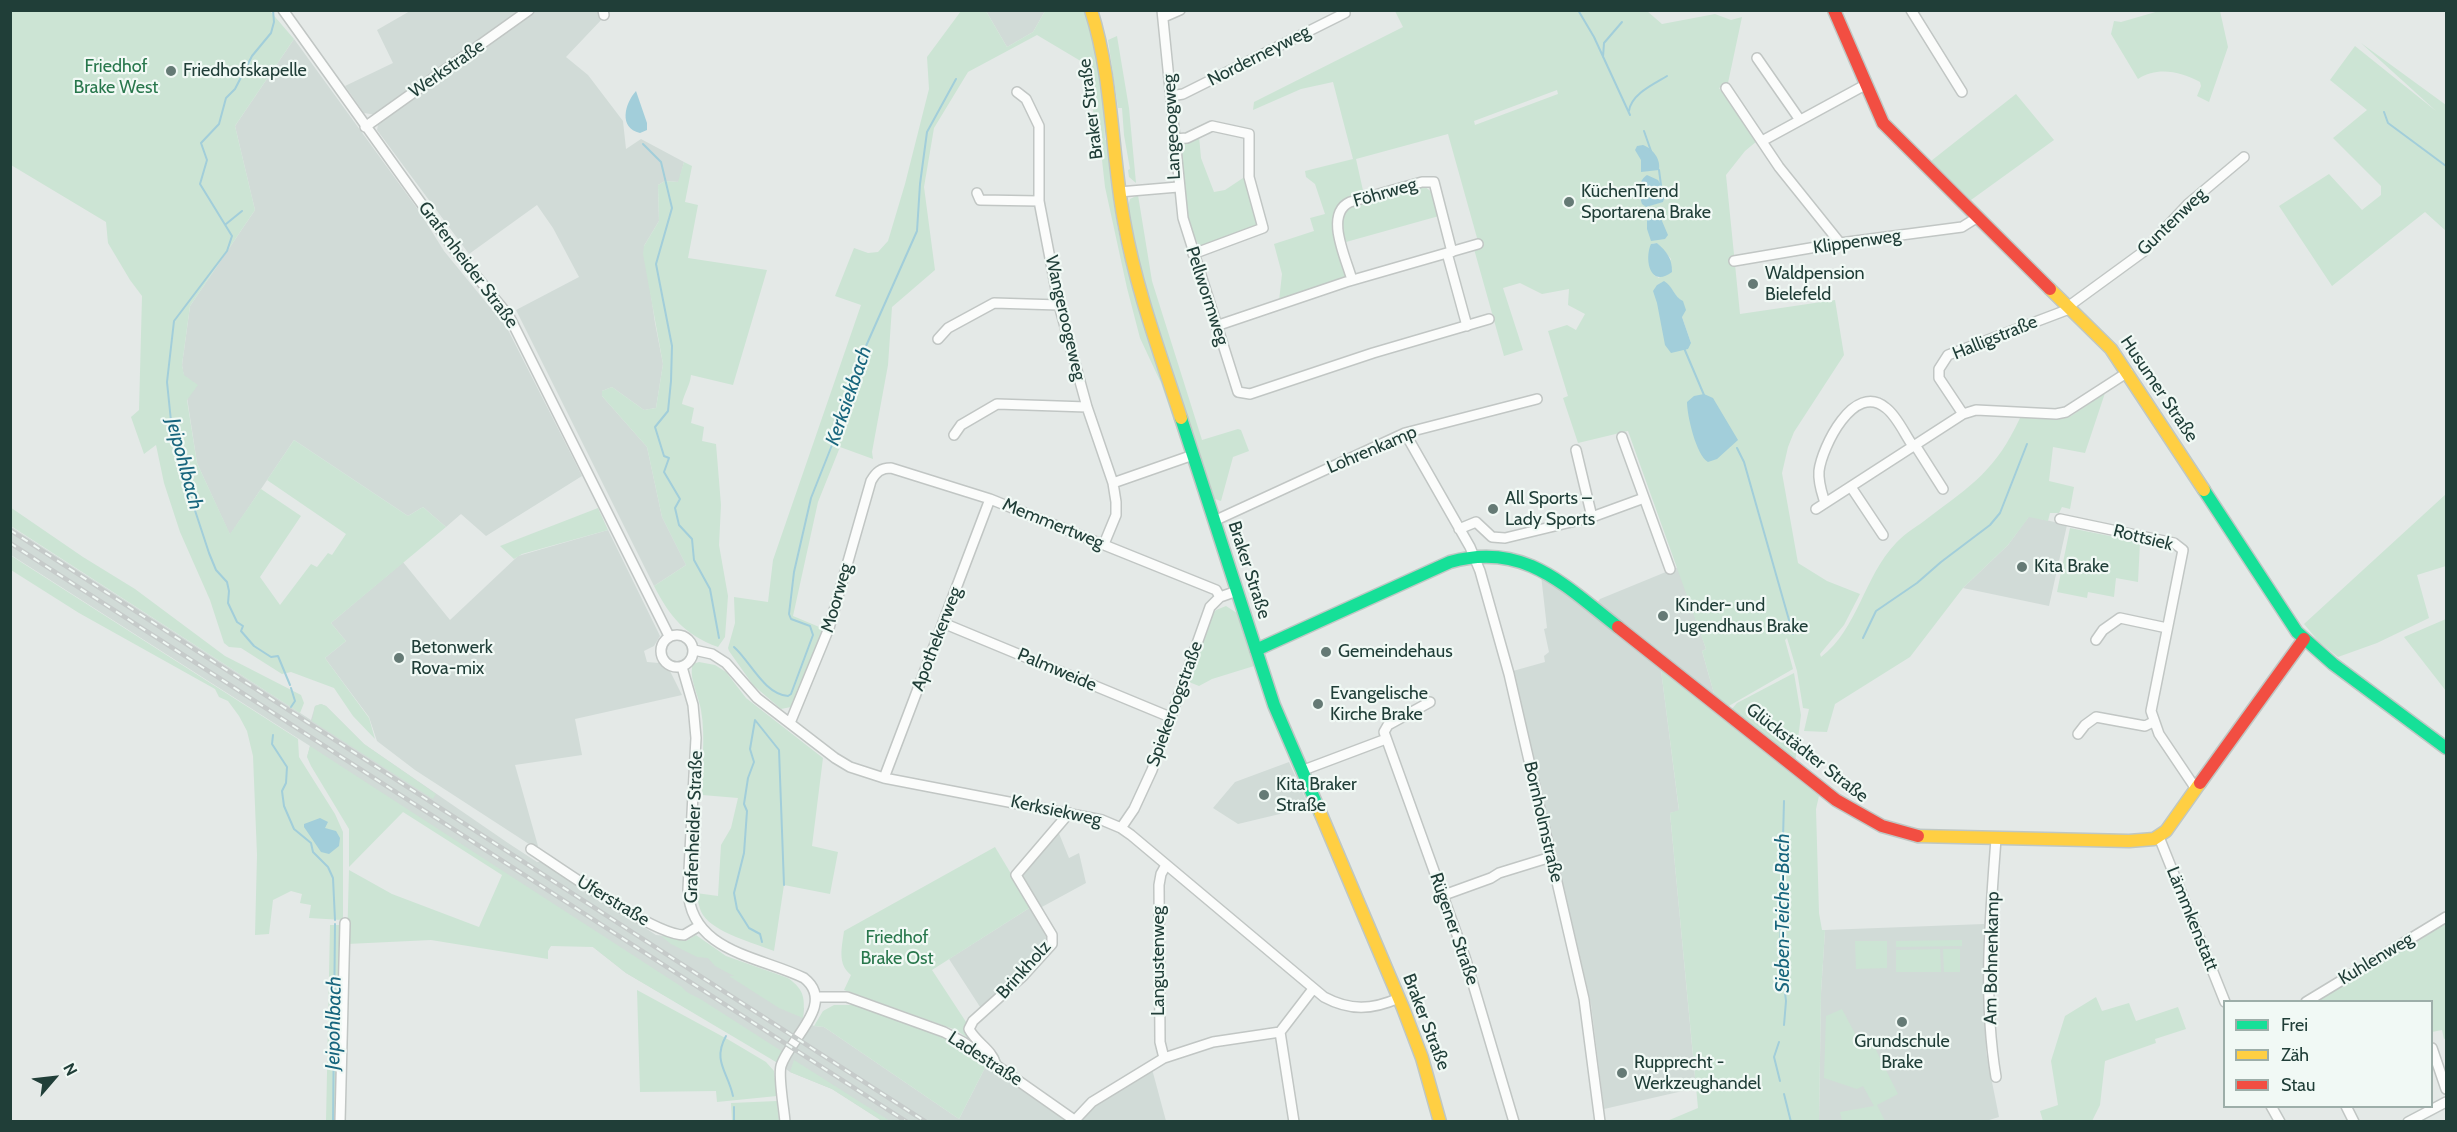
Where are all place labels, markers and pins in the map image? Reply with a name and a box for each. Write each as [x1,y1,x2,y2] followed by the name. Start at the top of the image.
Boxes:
[183,60,307,82] place label: Friedhofskapelle
[164,64,178,78] marker: Friedhofskapelle
[1581,181,1711,224] place label: KüchenTrend Sportarena Brake
[1562,195,1576,209] marker: KüchenTrend Sportarena Brake
[1765,263,1865,306] place label: Waldpension Bielefeld
[1746,277,1760,291] marker: Waldpension Bielefeld
[1505,488,1595,530] place label: All Sports – Lady Sports
[1486,502,1500,516] marker: All Sports – Lady Sports
[2034,556,2109,578] place label: Kita Brake
[2015,560,2029,574] marker: Kita Brake
[1675,595,1808,638] place label: Kinder- und Jugendhaus Brake
[1656,609,1670,623] marker: Kinder- und Jugendhaus Brake
[411,637,493,680] place label: Betonwerk Rova-mix
[1338,641,1453,663] place label: Gemeindehaus
[1319,645,1333,659] marker: Gemeindehaus
[392,651,406,665] marker: Betonwerk Rova-mix
[1330,683,1428,726] place label: Evangelische Kirche Brake
[1311,697,1325,711] marker: Evangelische Kirche Brake
[1276,774,1357,816] place label: Kita Braker Straße
[1257,788,1271,802] marker: Kita Braker Straße
[1895,1015,1909,1029] marker: Grundschule Brake
[1854,1031,1950,1074] place label: Grundschule Brake
[1634,1052,1761,1094] place label: Rupprecht - Werkzeughandel
[1615,1066,1629,1080] marker: Rupprecht - Werkzeughandel

